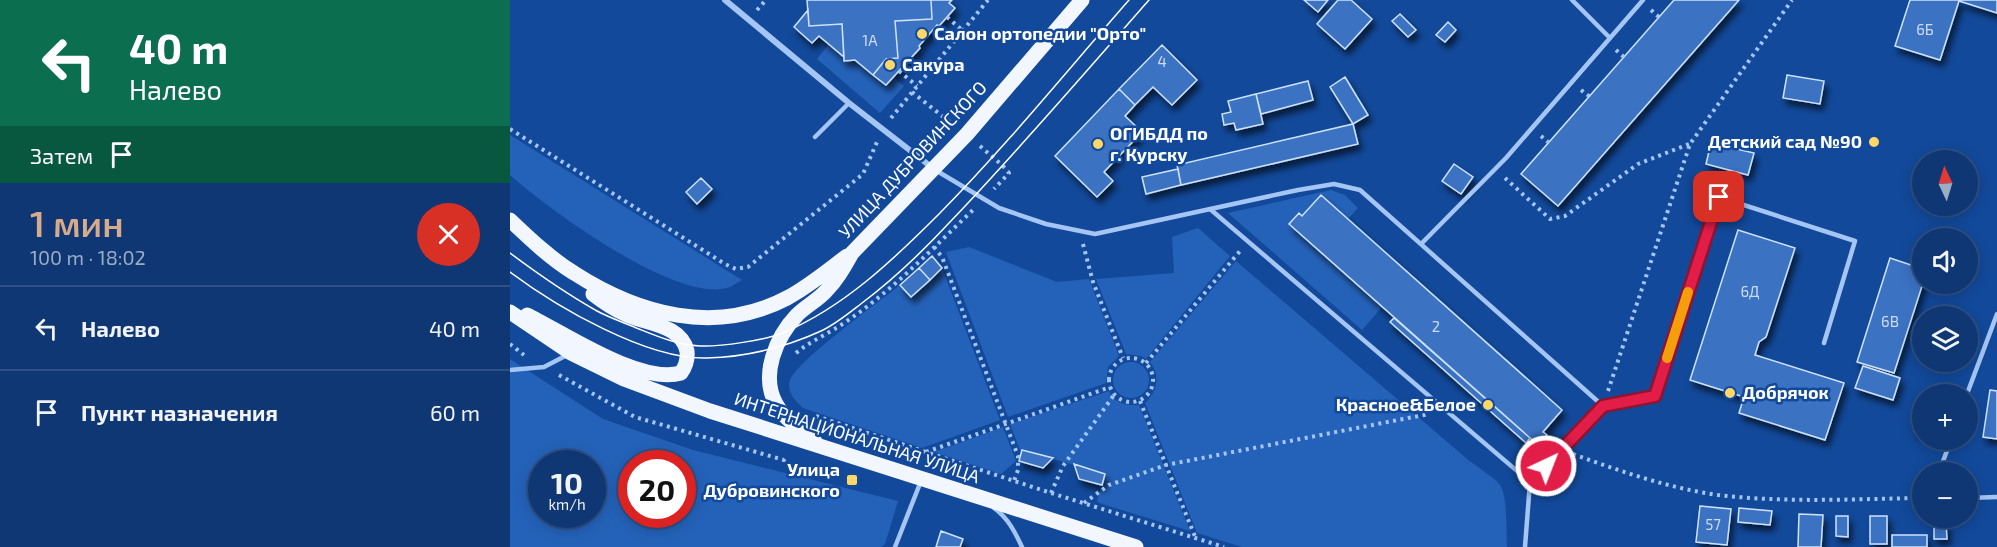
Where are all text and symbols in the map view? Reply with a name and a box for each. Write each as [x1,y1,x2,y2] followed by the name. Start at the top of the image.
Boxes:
[1916,20,1934,38] house number: 6Б
[129,22,228,72] text: 40 m
[934,22,1146,44] place label: Салон ортопедии "Орто"
[30,24,108,102] icon: left
[915,27,929,41] marker: Салон ортопедии "Орто"
[862,31,878,49] house number: 1А
[1157,52,1167,70] house number: 4
[902,53,964,75] place label: Сакура
[883,58,897,72] marker: Сакура
[129,73,222,105] text: Налево
[834,76,991,242] street label: УЛИЦА ДУБРОВИНСКОГО
[1110,122,1208,165] place label: ОГИБДД по г. Курску
[1708,130,1862,152] place label: Детский сад №90
[1867,135,1881,149] marker: Детский сад №90
[1091,137,1105,151] marker: ОГИБДД по г. Курску
[105,138,138,171] icon: arrive
[30,142,93,168] text: Затем
[1912,150,1978,216] north arrow
[1912,150,1978,528] map controls
[1693,171,1744,222] pin
[1702,180,1735,213] icon: arrive
[30,201,124,244] text: 1 мин
[417,203,480,266] button: close
[1912,228,1978,294] button: sound
[30,245,146,269] text: 100 m · 18:02
[1741,282,1759,300] house number: 6Д
[1912,306,1978,372] button: layers
[30,312,63,345] icon: left
[1881,312,1899,330] house number: 6В
[81,315,160,341] text: Налево
[429,315,480,341] text: 40 m
[1432,317,1440,335] house number: 2
[1742,381,1829,403] place label: Добрячок
[1912,384,1978,450] button: +
[1723,386,1737,400] marker: Добрячок
[732,387,984,487] street label: ИНТЕРНАЦИОНАЛЬНАЯ УЛИЦА
[1336,393,1476,415] place label: Красное&Белое
[30,396,63,429] icon: arrive
[1481,398,1495,412] marker: Красное&Белое
[81,399,278,425] text: Пункт назначения
[430,399,480,425] text: 60 m
[1514,434,1578,498] position arrow
[618,450,696,528] speed limit sign: 20
[704,458,840,501] place label: Улица Дубровинского
[1912,462,1978,528] button: −
[551,464,583,500] text: 10
[845,473,859,487] marker: Улица Дубровинского
[548,495,586,513] text: km/h
[1705,515,1721,533] house number: 57

